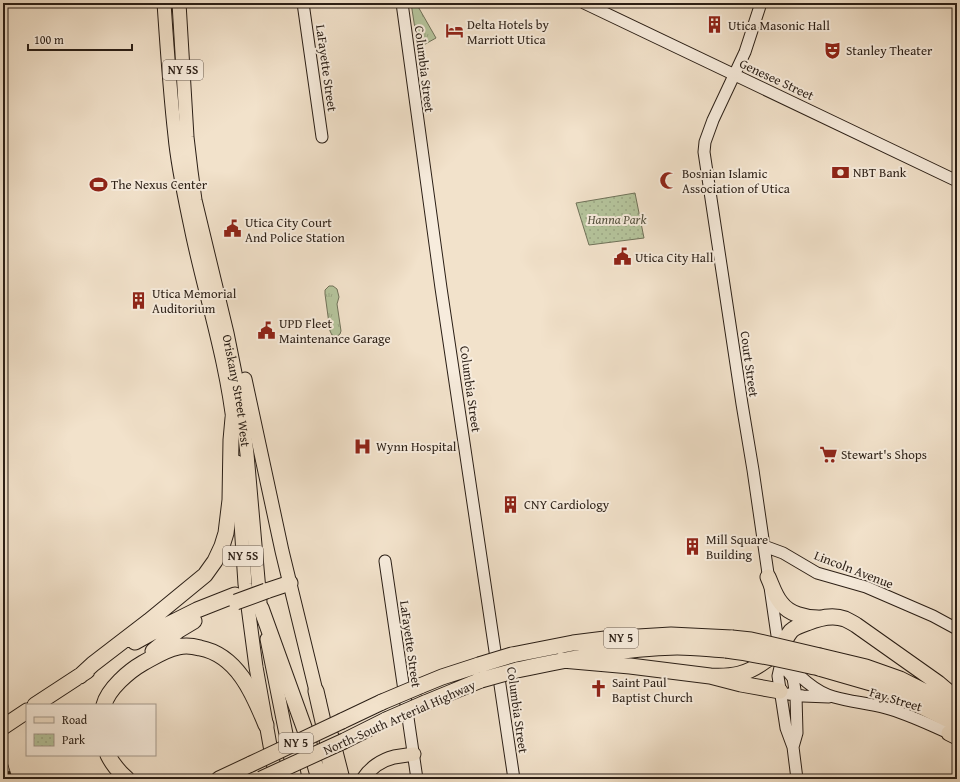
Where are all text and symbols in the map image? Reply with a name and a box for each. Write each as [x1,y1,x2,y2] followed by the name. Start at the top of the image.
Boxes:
[467,15,550,49] place label: Delta Hotels by Marriott Utica
[705,15,725,35] building icon: Utica Masonic Hall
[728,16,830,35] place label: Utica Masonic Hall
[444,21,464,41] hotel icon: Delta Hotels by Marriott Utica
[311,23,342,113] street label: LaFayette Street
[410,25,439,114] street label: Columbia Street
[28,26,132,52] scale bar
[34,31,64,48] text: 100 m
[823,40,843,60] theatre icon: Stanley Theater
[846,41,933,60] place label: Stanley Theater
[736,54,818,105] street label: Genesee Street
[163,60,203,80] road number: NY 5S
[830,162,850,182] bank icon: NBT Bank
[853,163,907,182] place label: NBT Bank
[682,164,791,198] place label: Bosnian Islamic Association of Utica
[659,170,679,190] mosque icon: Bosnian Islamic Association of Utica
[88,174,108,194] sports icon: The Nexus Center
[111,175,208,194] place label: The Nexus Center
[587,210,646,229] park label: Hanna Park
[245,213,346,247] place label: Utica City Court And Police Station
[222,219,242,239] public building icon: Utica City Court And Police Station
[612,247,632,267] public building icon: Utica City Hall
[635,248,714,267] place label: Utica City Hall
[152,284,237,318] place label: Utica Memorial Auditorium
[129,290,149,310] building icon: Utica Memorial Auditorium
[279,314,391,348] place label: UPD Fleet Maintenance Garage
[256,320,276,340] public building icon: UPD Fleet Maintenance Garage
[735,330,764,399] street label: Court Street
[218,333,255,448] street label: Oriskany Street West
[455,345,486,434] street label: Columbia Street
[353,436,373,456] hospital icon: Wynn Hospital
[376,437,457,456] place label: Wynn Hospital
[818,444,838,464] supermarket icon: Stewart's Shops
[841,445,927,464] place label: Stewart's Shops
[501,494,521,514] building icon: CNY Cardiology
[524,495,610,514] place label: CNY Cardiology
[706,530,768,564] place label: Mill Square Building
[683,536,703,556] building icon: Mill Square Building
[223,546,263,566] road number: NY 5S
[811,546,896,593] street label: Lincoln Avenue
[395,599,426,689] street label: LaFayette Street
[604,628,638,648] road number: NY 5
[502,666,533,755] street label: Columbia Street
[612,673,694,707] place label: Saint Paul Baptist Church
[320,675,479,760] street label: North-South Arterial Highway
[589,679,609,699] church icon: Saint Paul Baptist Church
[867,682,925,717] street label: Fay Street
[26,704,156,756] legend
[62,711,88,728] text: Road
[62,731,86,748] text: Park
[279,733,313,753] road number: NY 5

